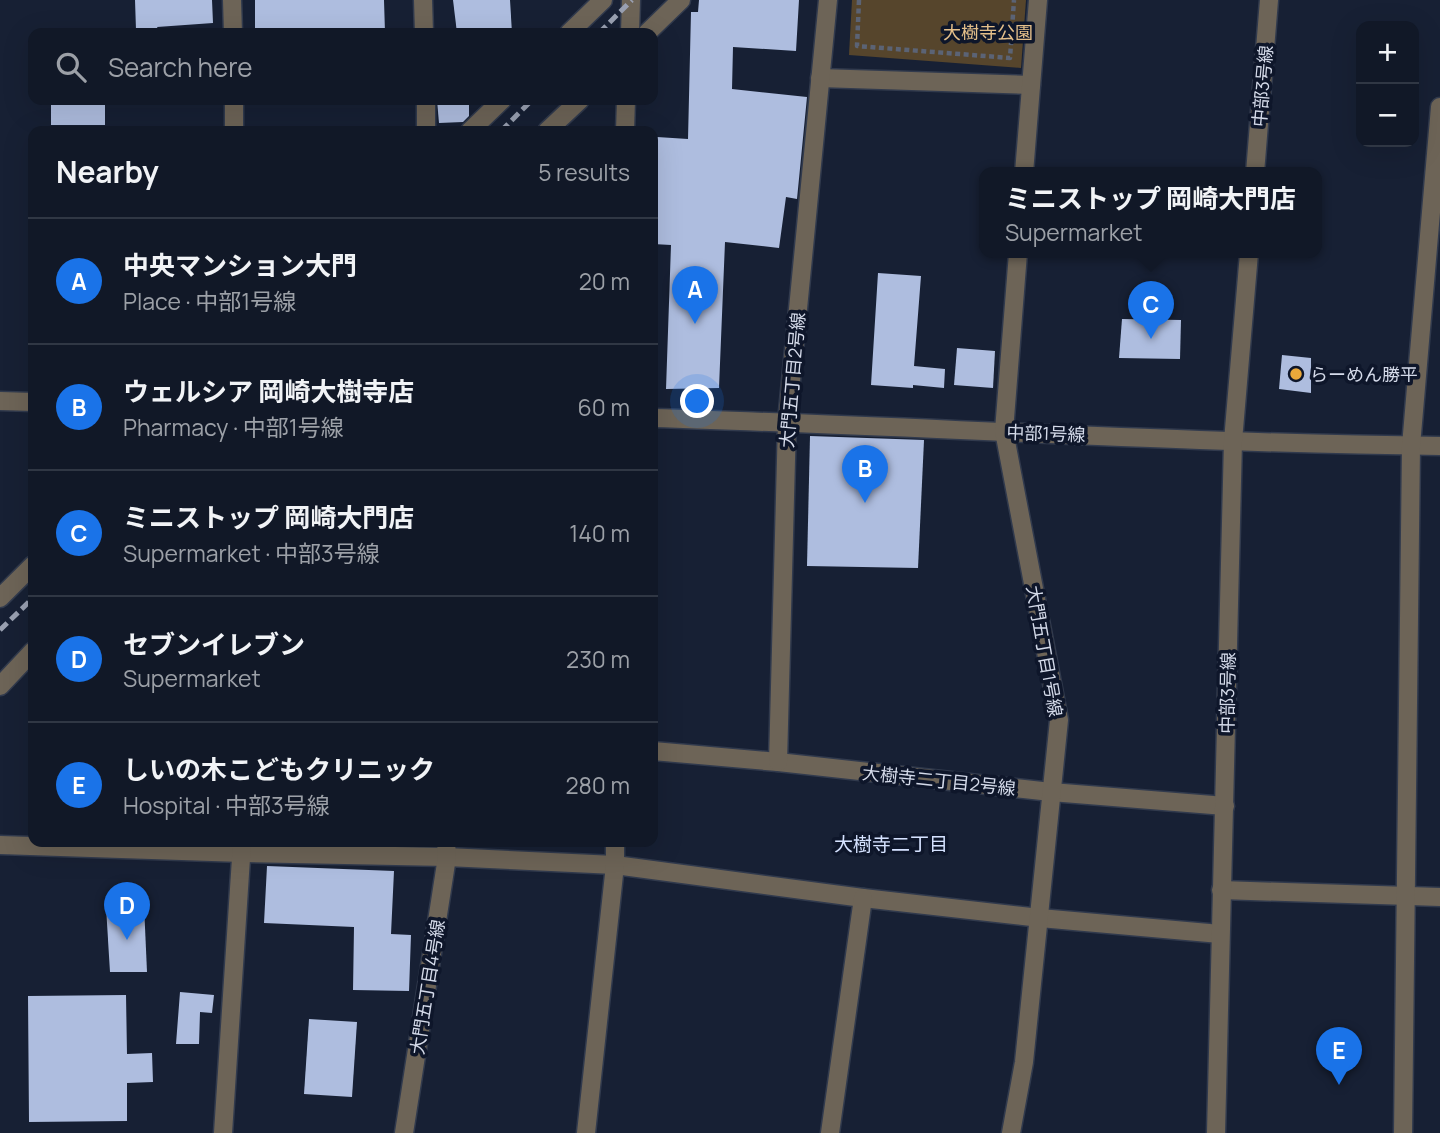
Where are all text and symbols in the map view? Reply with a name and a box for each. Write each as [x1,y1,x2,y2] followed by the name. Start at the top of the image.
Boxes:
[943,20,1033,44] park label: 大樹寺公園
[1356,21,1419,147] map controls
[1356,21,1419,84] button: +
[28,28,658,105] search box
[1246,44,1278,128] street label: 中部3号線
[52,48,90,86] icon: search
[108,49,253,85] text: Search here
[1356,84,1419,147] button: −
[56,151,159,192] text: Nearby
[538,156,630,188] text: 5 results
[979,167,1322,258] popup
[1005,180,1296,216] text: ミニストップ 岡崎大門店
[1005,216,1143,248] text: Supermarket
[123,247,357,283] text: 中央マンション大門
[71,265,87,297] text: A
[579,265,630,297] text: 20 m
[672,266,718,324] pin: A
[1128,281,1174,339] pin: C
[123,285,296,317] text: Place · 中部1号線
[774,311,810,449] street label: 大門五丁目2号線
[1310,362,1418,386] place label: らーめん勝平
[1288,366,1304,382] marker: らーめん勝平
[123,373,414,409] text: ウェルシア 岡崎大樹寺店
[680,384,714,418] your location
[72,391,86,423] text: B
[578,391,630,423] text: 60 m
[123,411,344,443] text: Pharmacy · 中部1号線
[1006,420,1086,446] street label: 中部1号線
[842,445,888,503] pin: B
[123,499,414,535] text: ミニストップ 岡崎大門店
[71,517,88,549] text: C
[569,517,630,549] text: 140 m
[123,537,380,569] text: Supermarket · 中部3号線
[1022,583,1068,719] street label: 大門五丁目1号線
[123,626,305,662] text: セブンイレブン
[71,643,87,675] text: D
[566,643,630,675] text: 230 m
[1214,652,1240,734] street label: 中部3号線
[123,662,261,694] text: Supermarket
[123,751,435,787] text: しいの木こどもクリニック
[861,760,1017,800] street label: 大樹寺二丁目2号線
[72,769,86,801] text: E
[565,769,630,801] text: 280 m
[123,789,330,821] text: Hospital · 中部3号線
[834,831,948,857] district label: 大樹寺二丁目
[104,882,150,940] pin: D
[404,918,450,1056] street label: 大門五丁目4号線
[1316,1027,1362,1085] pin: E

